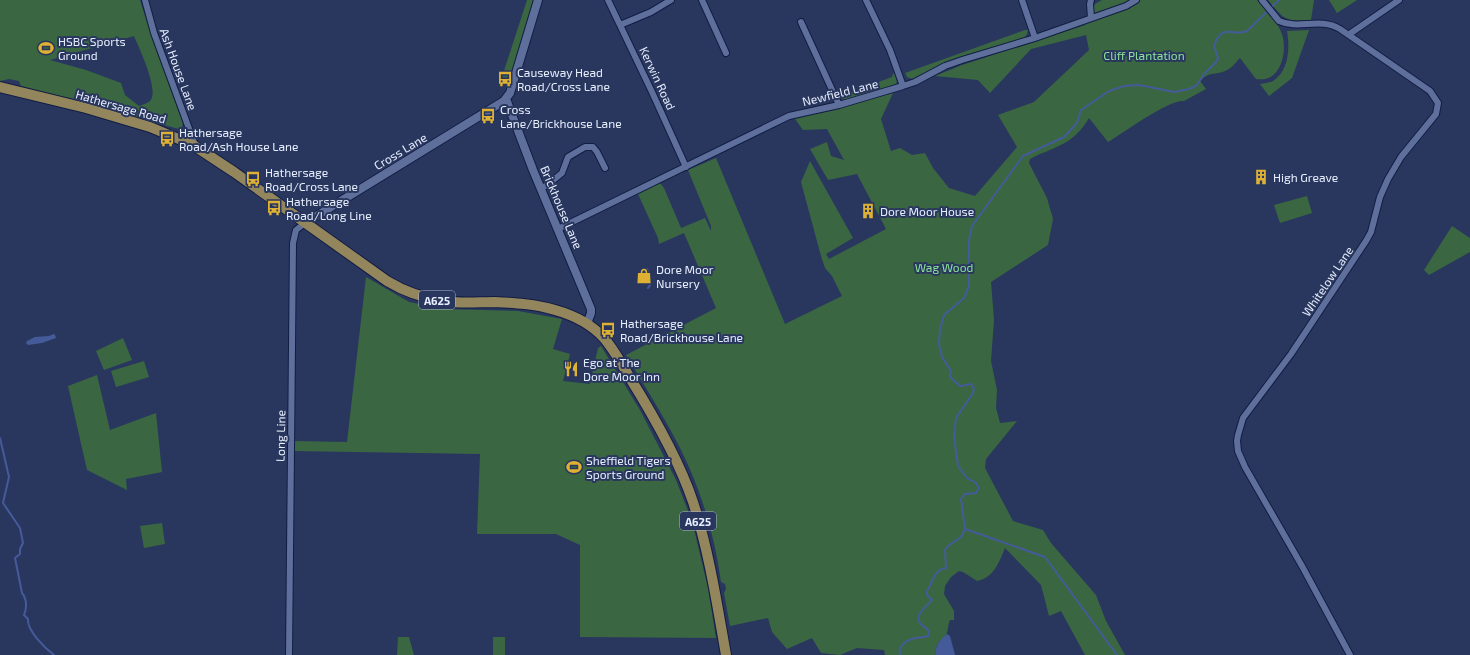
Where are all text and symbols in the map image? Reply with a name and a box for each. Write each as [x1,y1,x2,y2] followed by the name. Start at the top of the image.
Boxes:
[158,26,200,112] street label: Ash House Lane
[58,34,126,62] place label: HSBC Sports Ground
[37,39,55,57] sports icon: HSBC Sports Ground
[637,44,679,112] street label: Kerwin Road
[1103,48,1185,62] park label: Cliff Plantation
[517,65,610,93] place label: Causeway Head Road/Cross Lane
[496,70,514,88] bus stop icon: Causeway Head Road/Cross Lane
[801,76,879,108] street label: Newfield Lane
[74,86,168,126] street label: Hathersage Road
[500,102,622,130] place label: Cross Lane/Brickhouse Lane
[479,107,497,125] bus stop icon: Cross Lane/Brickhouse Lane
[179,125,298,153] place label: Hathersage Road/Ash House Lane
[158,130,176,148] bus stop icon: Hathersage Road/Ash House Lane
[371,130,429,172] street label: Cross Lane
[538,163,586,251] street label: Brickhouse Lane
[265,165,358,193] place label: Hathersage Road/Cross Lane
[1252,168,1270,186] building icon: High Greave
[244,170,262,188] bus stop icon: Hathersage Road/Cross Lane
[1273,170,1338,184] place label: High Greave
[286,194,372,222] place label: Hathersage Road/Long Line
[265,199,283,217] bus stop icon: Hathersage Road/Long Line
[859,202,877,220] building icon: Dore Moor House
[880,204,974,218] place label: Dore Moor House
[1298,243,1356,319] street label: Whitelow Lane
[915,260,973,274] park label: Wag Wood
[656,262,714,290] place label: Dore Moor Nursery
[635,267,653,285] shop icon: Dore Moor Nursery
[419,291,455,309] road number: A625
[620,316,743,344] place label: Hathersage Road/Brickhouse Lane
[599,321,617,339] bus stop icon: Hathersage Road/Brickhouse Lane
[583,355,660,383] place label: Ego at The Dore Moor Inn
[562,360,580,378] restaurant icon: Ego at The Dore Moor Inn
[273,410,287,462] street label: Long Line
[586,453,671,481] place label: Sheffield Tigers Sports Ground
[565,458,583,476] sports icon: Sheffield Tigers Sports Ground
[680,512,716,530] road number: A625

